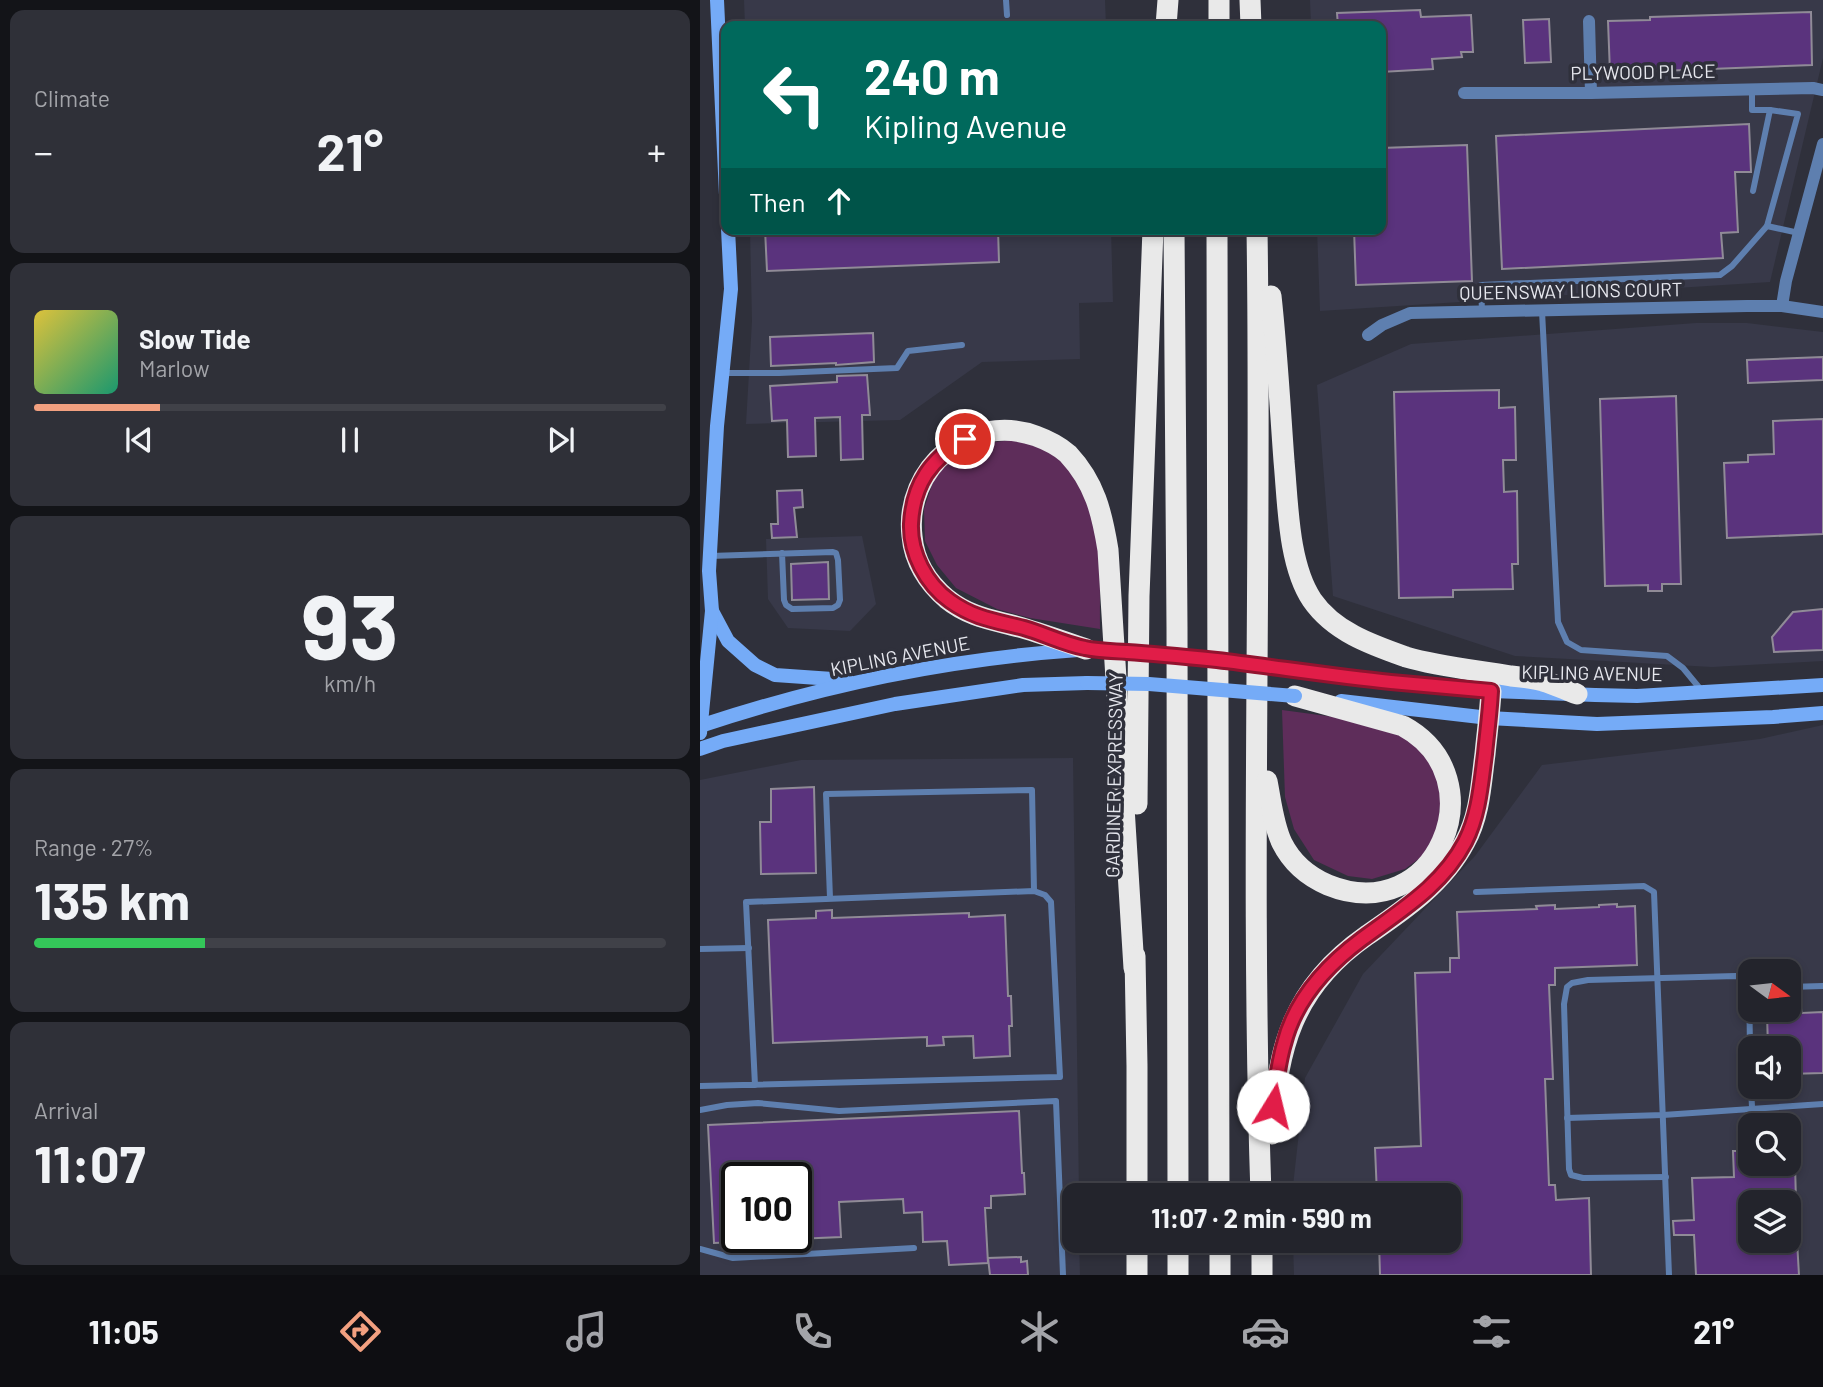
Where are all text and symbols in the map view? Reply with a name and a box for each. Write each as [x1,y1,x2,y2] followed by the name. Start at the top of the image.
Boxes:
[864,46,1000,105] text: 240 m
[749,49,840,140] icon: left
[1570,59,1716,84] street label: PLYWOOD PLACE
[34,84,110,112] text: Climate
[864,106,1067,144] text: Kipling Avenue
[317,119,383,181] text: 21°
[34,128,53,174] text: −
[647,128,666,174] text: +
[820,182,858,220] icon: ahead
[749,186,806,217] text: Then
[1459,277,1683,304] street label: QUEENSWAY LIONS COURT
[139,323,251,354] text: Slow Tide
[139,354,210,382] text: Marlow
[935,409,995,469] pin
[946,420,984,458] icon: arrive
[120,421,158,459] icon: previous
[331,421,369,459] icon: pause
[542,421,580,459] icon: next
[301,569,399,678] text: 93
[828,631,972,680] street label: KIPLING AVENUE
[1521,660,1663,685] street label: KIPLING AVENUE
[324,669,376,697] text: km/h
[1100,672,1127,878] street label: GARDINER EXPRESSWAY
[34,833,154,861] text: Range · 27%
[34,868,190,930] text: 135 km
[1738,959,1801,1022] north arrow
[1738,959,1801,1253] map controls
[1738,1036,1801,1099] button: sound
[1236,1069,1310,1143] position arrow
[34,1096,98,1124] text: Arrival
[1738,1113,1801,1176] button: search
[34,1131,146,1193] text: 11:07
[721,1162,812,1253] speed limit sign: 100
[1738,1190,1801,1253] button: layers
[1151,1202,1372,1233] text: 11:07 · 2 min · 590 m
[336,1307,385,1356] icon: directions
[562,1307,611,1356] icon: music
[788,1307,837,1356] icon: phone
[1015,1307,1064,1356] icon: climate
[1241,1307,1290,1356] icon: car
[1467,1307,1516,1356] icon: filters
[89,1312,159,1350] text: 11:05
[1693,1312,1734,1350] text: 21°

